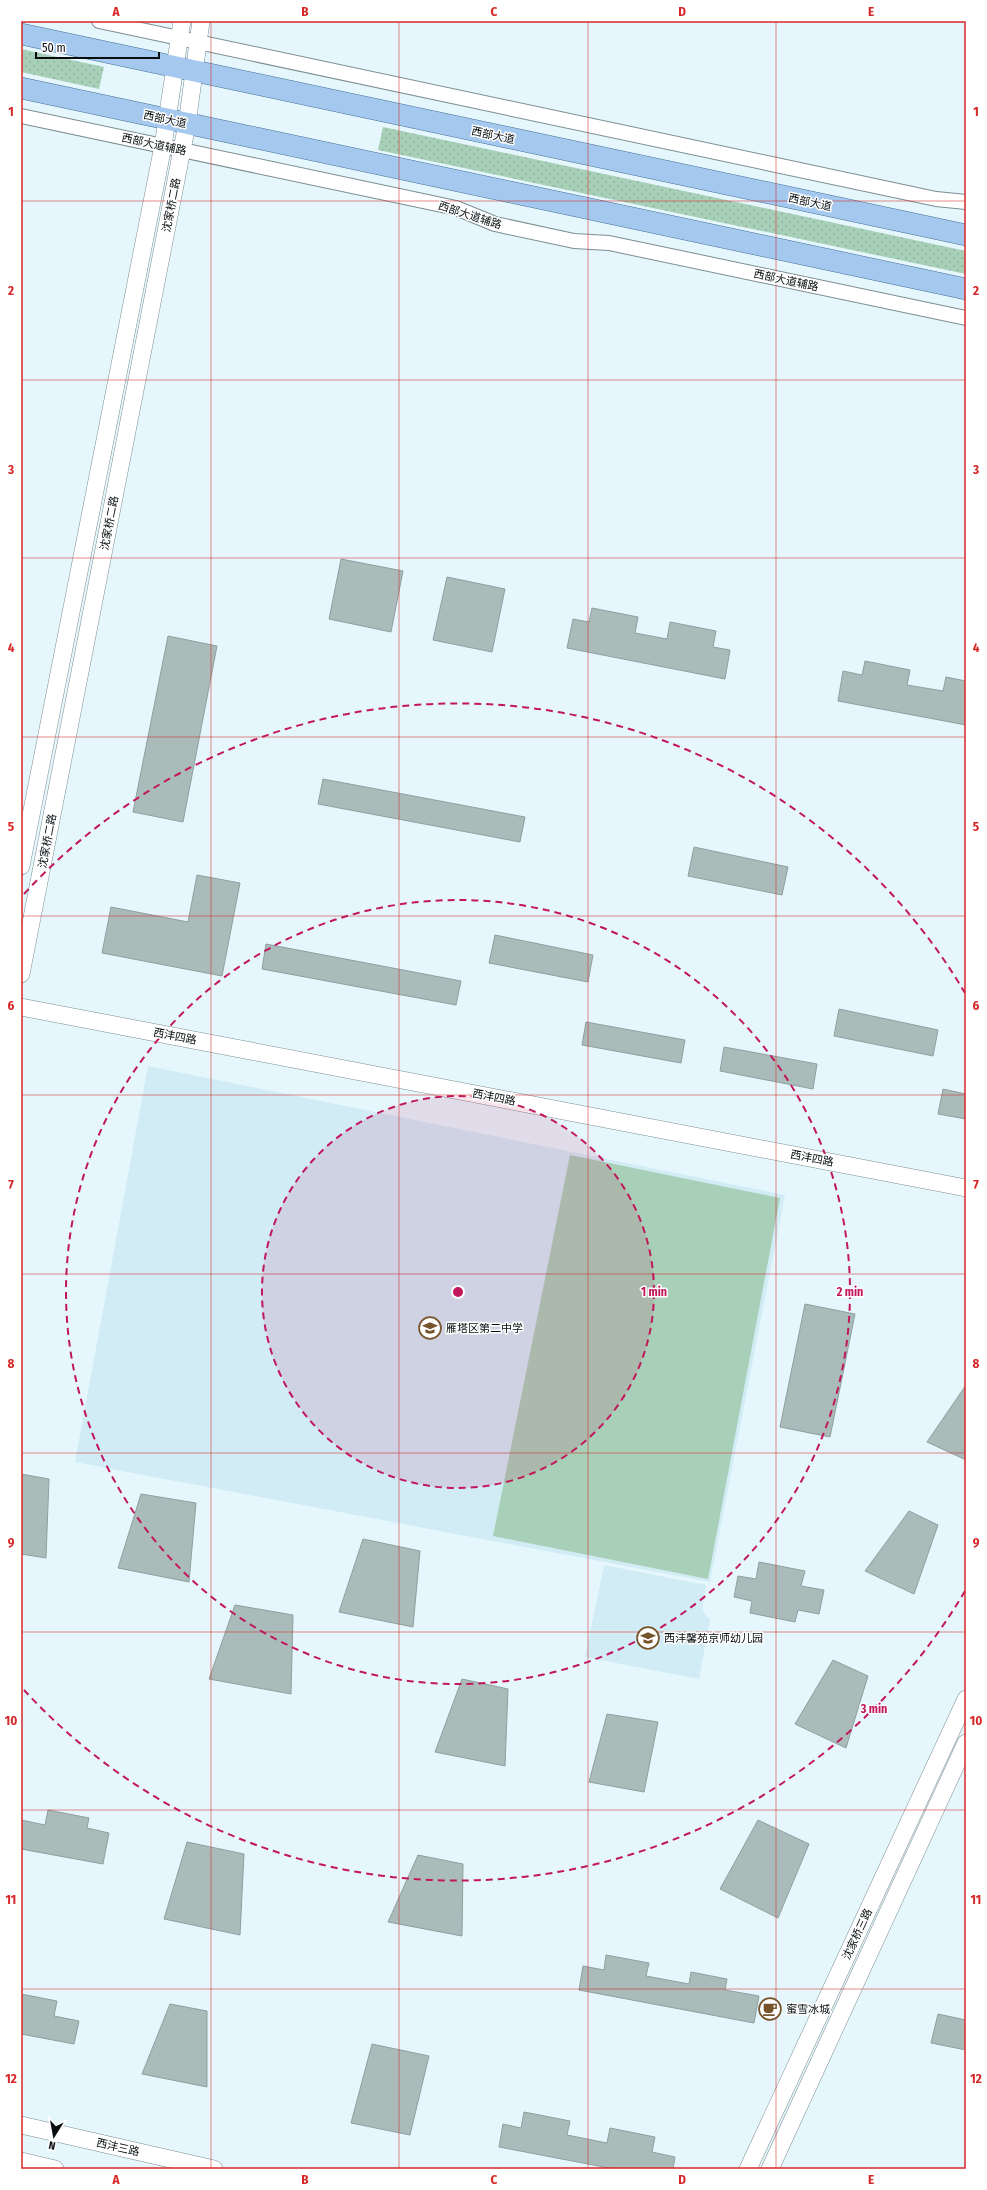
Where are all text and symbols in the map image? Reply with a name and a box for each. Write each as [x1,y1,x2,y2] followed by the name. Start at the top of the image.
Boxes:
[111,4,120,19] text: A
[301,4,309,19] text: B
[491,4,498,19] text: C
[678,4,686,19] text: D
[868,4,874,19] text: E
[36,34,159,60] scale bar
[42,41,66,55] text: 50 m
[8,104,14,119] text: 1
[973,104,979,119] text: 1
[142,109,188,130] street label: 西部大道
[470,125,516,146] street label: 西部大道
[120,131,188,158] street label: 西部大道辅路
[160,177,183,233] street label: 沈家桥二路
[787,192,833,213] street label: 西部大道
[436,199,503,232] street label: 西部大道辅路
[752,267,820,294] street label: 西部大道辅路
[7,283,14,298] text: 2
[972,283,979,298] text: 2
[7,462,14,477] text: 3
[972,462,979,477] text: 3
[98,495,121,551] street label: 沈家桥二路
[8,640,15,655] text: 4
[973,640,980,655] text: 4
[36,813,59,869] street label: 沈家桥二路
[8,819,14,834] text: 5
[973,819,979,834] text: 5
[8,998,15,1013] text: 6
[973,998,980,1013] text: 6
[152,1026,198,1047] street label: 西沣四路
[471,1087,517,1108] street label: 西沣四路
[789,1148,835,1169] street label: 西沣四路
[8,1177,14,1192] text: 7
[973,1177,979,1192] text: 7
[451,1285,465,1299] centre of rings
[641,1285,667,1299] text: 1 min
[836,1285,863,1299] text: 2 min
[417,1315,443,1341] school or university icon: 雁塔区第二中学
[446,1322,523,1335] place label: 雁塔区第二中学
[8,1356,15,1371] text: 8
[973,1356,980,1371] text: 8
[8,1535,15,1550] text: 9
[973,1535,980,1550] text: 9
[635,1625,661,1651] school or university icon: 西沣馨苑京师幼儿园
[664,1632,763,1645] place label: 西沣馨苑京师幼儿园
[860,1702,887,1716] text: 3 min
[5,1713,17,1728] text: 10
[970,1713,982,1728] text: 10
[6,1892,16,1907] text: 11
[971,1892,981,1907] text: 11
[840,1907,875,1962] street label: 沈家桥三路
[757,1996,783,2022] cafe icon: 蜜雪冰城
[786,2003,830,2016] place label: 蜜雪冰城
[5,2071,17,2086] text: 12
[970,2071,982,2086] text: 12
[34,2116,74,2156] north arrow
[95,2136,141,2159] street label: 西沣三路
[48,2138,57,2152] text: N
[111,2172,120,2187] text: A
[301,2172,309,2187] text: B
[491,2172,498,2187] text: C
[678,2172,686,2187] text: D
[868,2172,874,2187] text: E

